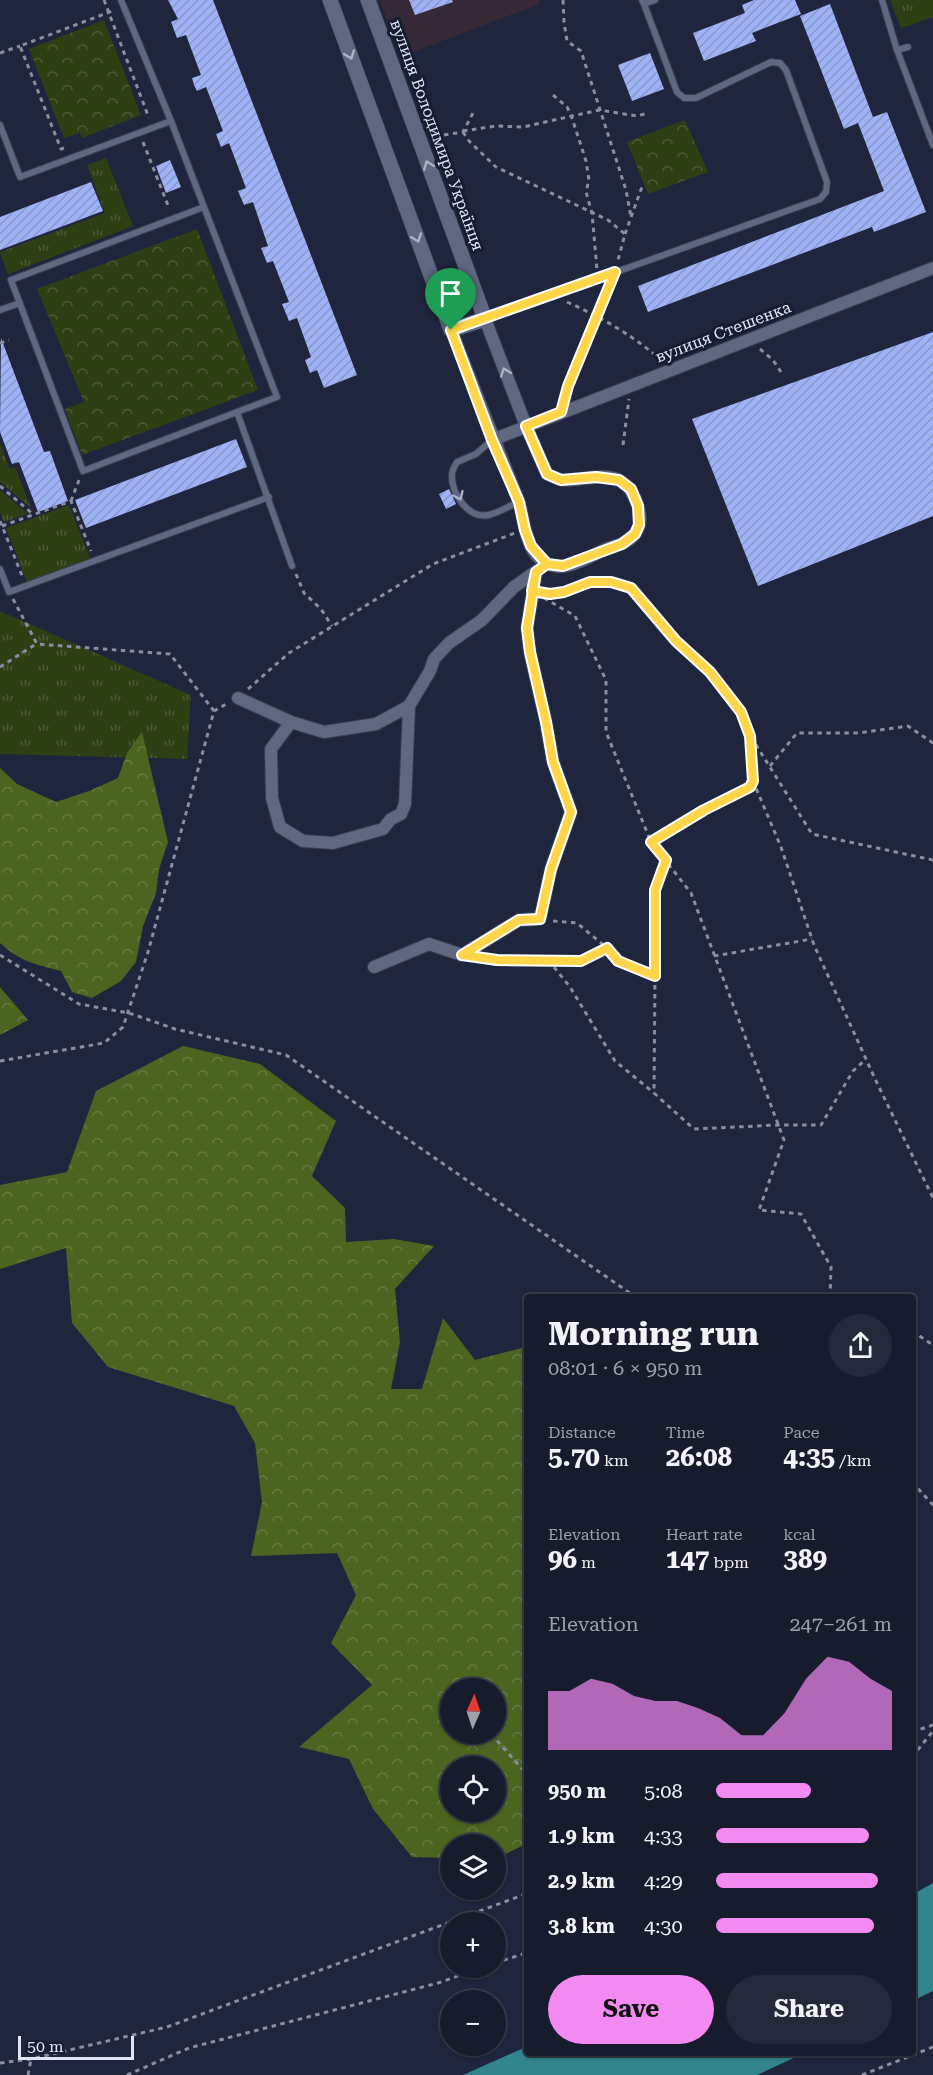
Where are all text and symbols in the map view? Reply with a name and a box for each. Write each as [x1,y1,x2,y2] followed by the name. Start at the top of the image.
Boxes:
[386,17,488,253] street label: вулиця Володимира Українця
[342,49,355,60] one-way arrow
[423,161,435,172] one-way arrow
[409,232,422,243] one-way arrow
[425,268,476,330] pin
[434,277,467,310] icon: arrive
[653,297,794,367] street label: вулиця Стешенка
[500,368,513,378] one-way arrow
[451,490,463,501] one-way arrow
[548,1314,759,1353] text: Morning run
[829,1314,892,1377] button: share
[548,1356,703,1380] text: 08:01 · 6 × 950 m
[548,1423,616,1442] text: Distance
[666,1423,705,1442] text: Time
[783,1423,819,1442] text: Pace
[548,1442,600,1472] text: 5.70
[666,1442,732,1472] text: 26:08
[783,1442,835,1472] text: 4:35
[600,1451,629,1470] text: km
[835,1451,871,1470] text: /km
[548,1525,621,1544] text: Elevation
[666,1525,743,1544] text: Heart rate
[783,1525,816,1544] text: kcal
[548,1544,577,1574] text: 96
[666,1544,709,1574] text: 147
[783,1544,827,1574] text: 389
[577,1553,596,1572] text: m
[709,1553,749,1572] text: bpm
[548,1612,639,1636] text: Elevation
[789,1612,892,1636] text: 247–261 m
[440,1678,506,1744] north arrow
[440,1678,506,2056] map controls
[440,1756,506,1822] button: locate
[548,1779,606,1803] text: 950 m
[644,1779,683,1803] text: 5:08
[548,1824,615,1848] text: 1.9 km
[644,1824,683,1848] text: 4:33
[440,1834,506,1900] button: layers
[548,1869,615,1893] text: 2.9 km
[644,1869,683,1893] text: 4:29
[440,1912,506,1978] button: +
[548,1914,615,1938] text: 3.8 km
[644,1914,683,1938] text: 4:30
[548,1975,714,2044] button: Save
[726,1975,892,2044] button: Share
[440,1990,506,2056] button: −
[18,2033,134,2060] scale bar
[27,2037,64,2056] text: 50 m

